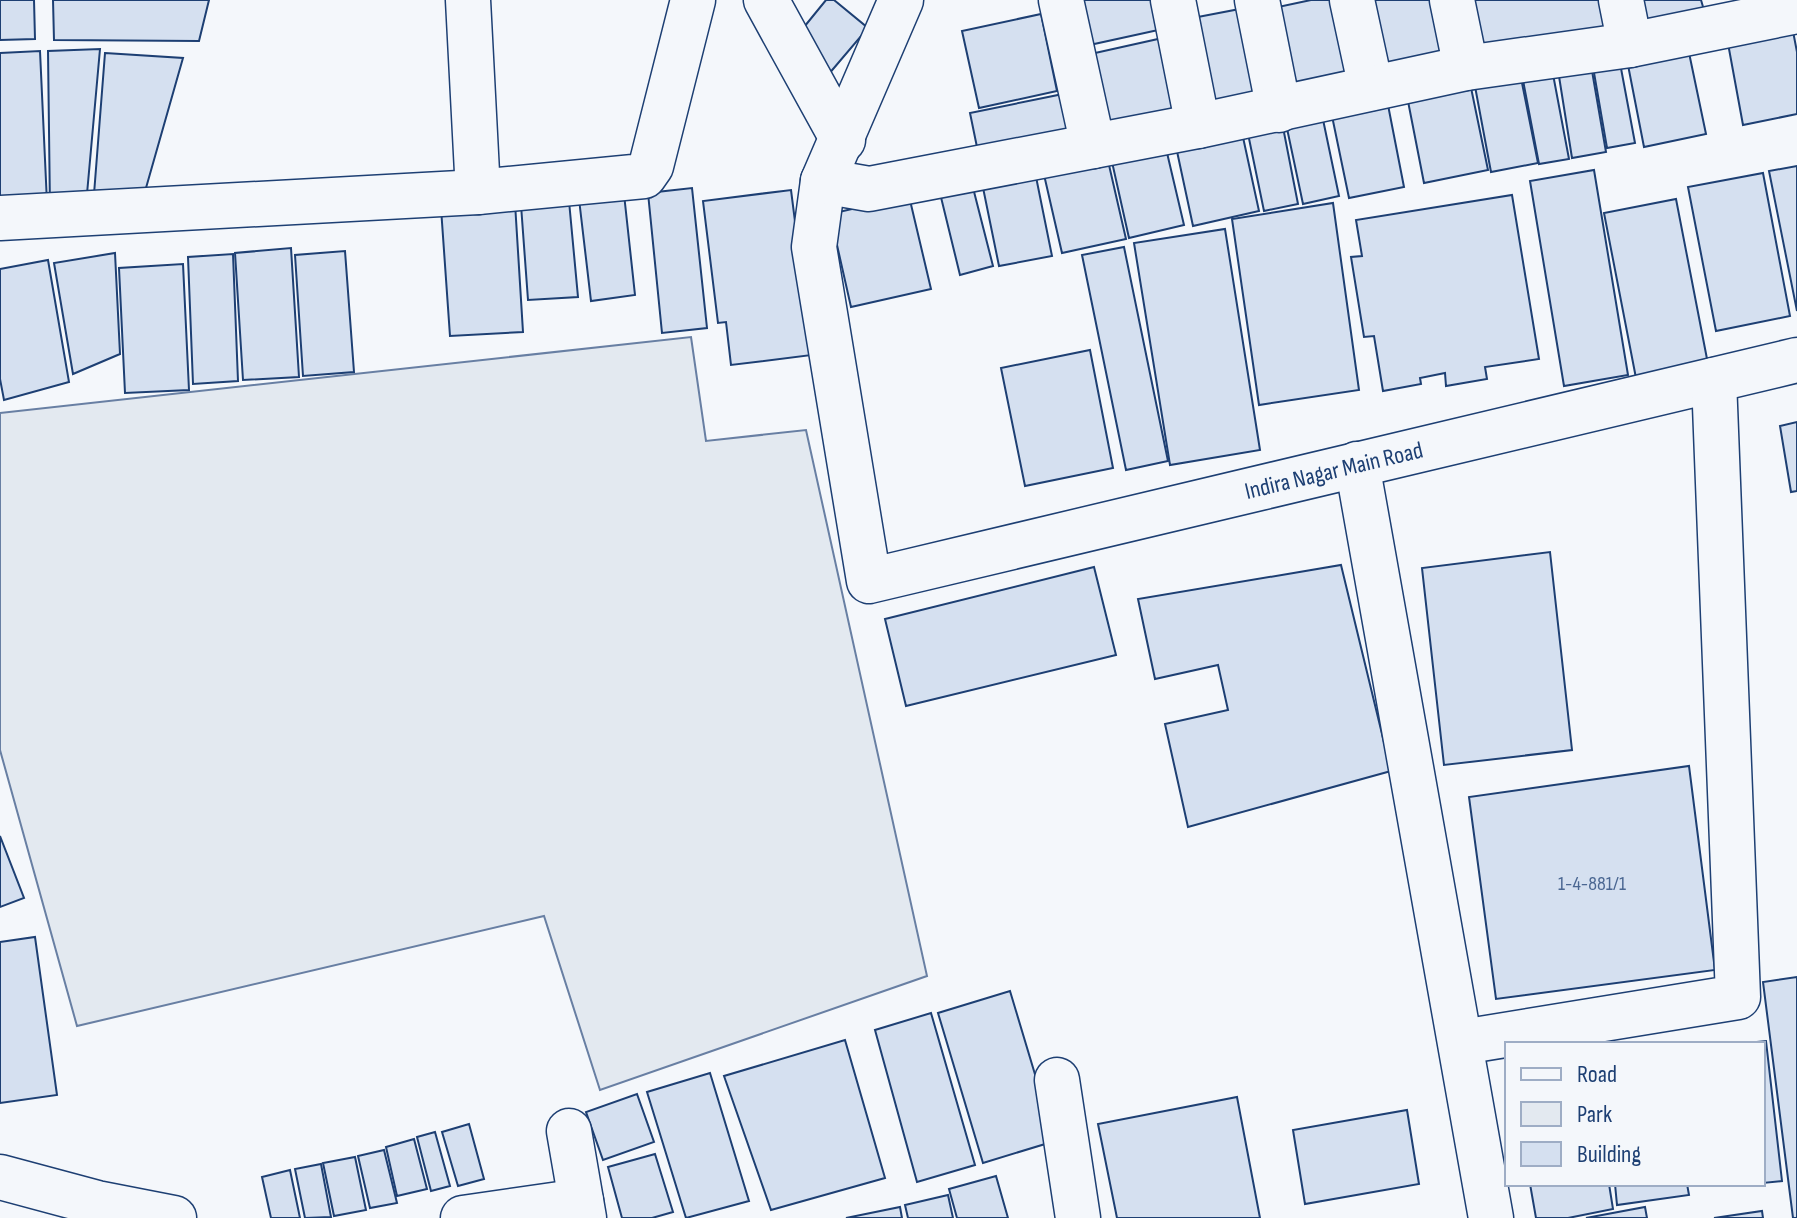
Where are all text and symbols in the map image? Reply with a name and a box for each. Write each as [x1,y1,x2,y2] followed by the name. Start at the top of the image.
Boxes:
[1242,436,1426,506] street label: Indira Nagar Main Road
[1558,872,1626,896] house number: 1-4-881/1
[1505,1042,1765,1186] legend
[1577,1060,1617,1089] text: Road
[1577,1100,1612,1129] text: Park
[1577,1140,1641,1169] text: Building

